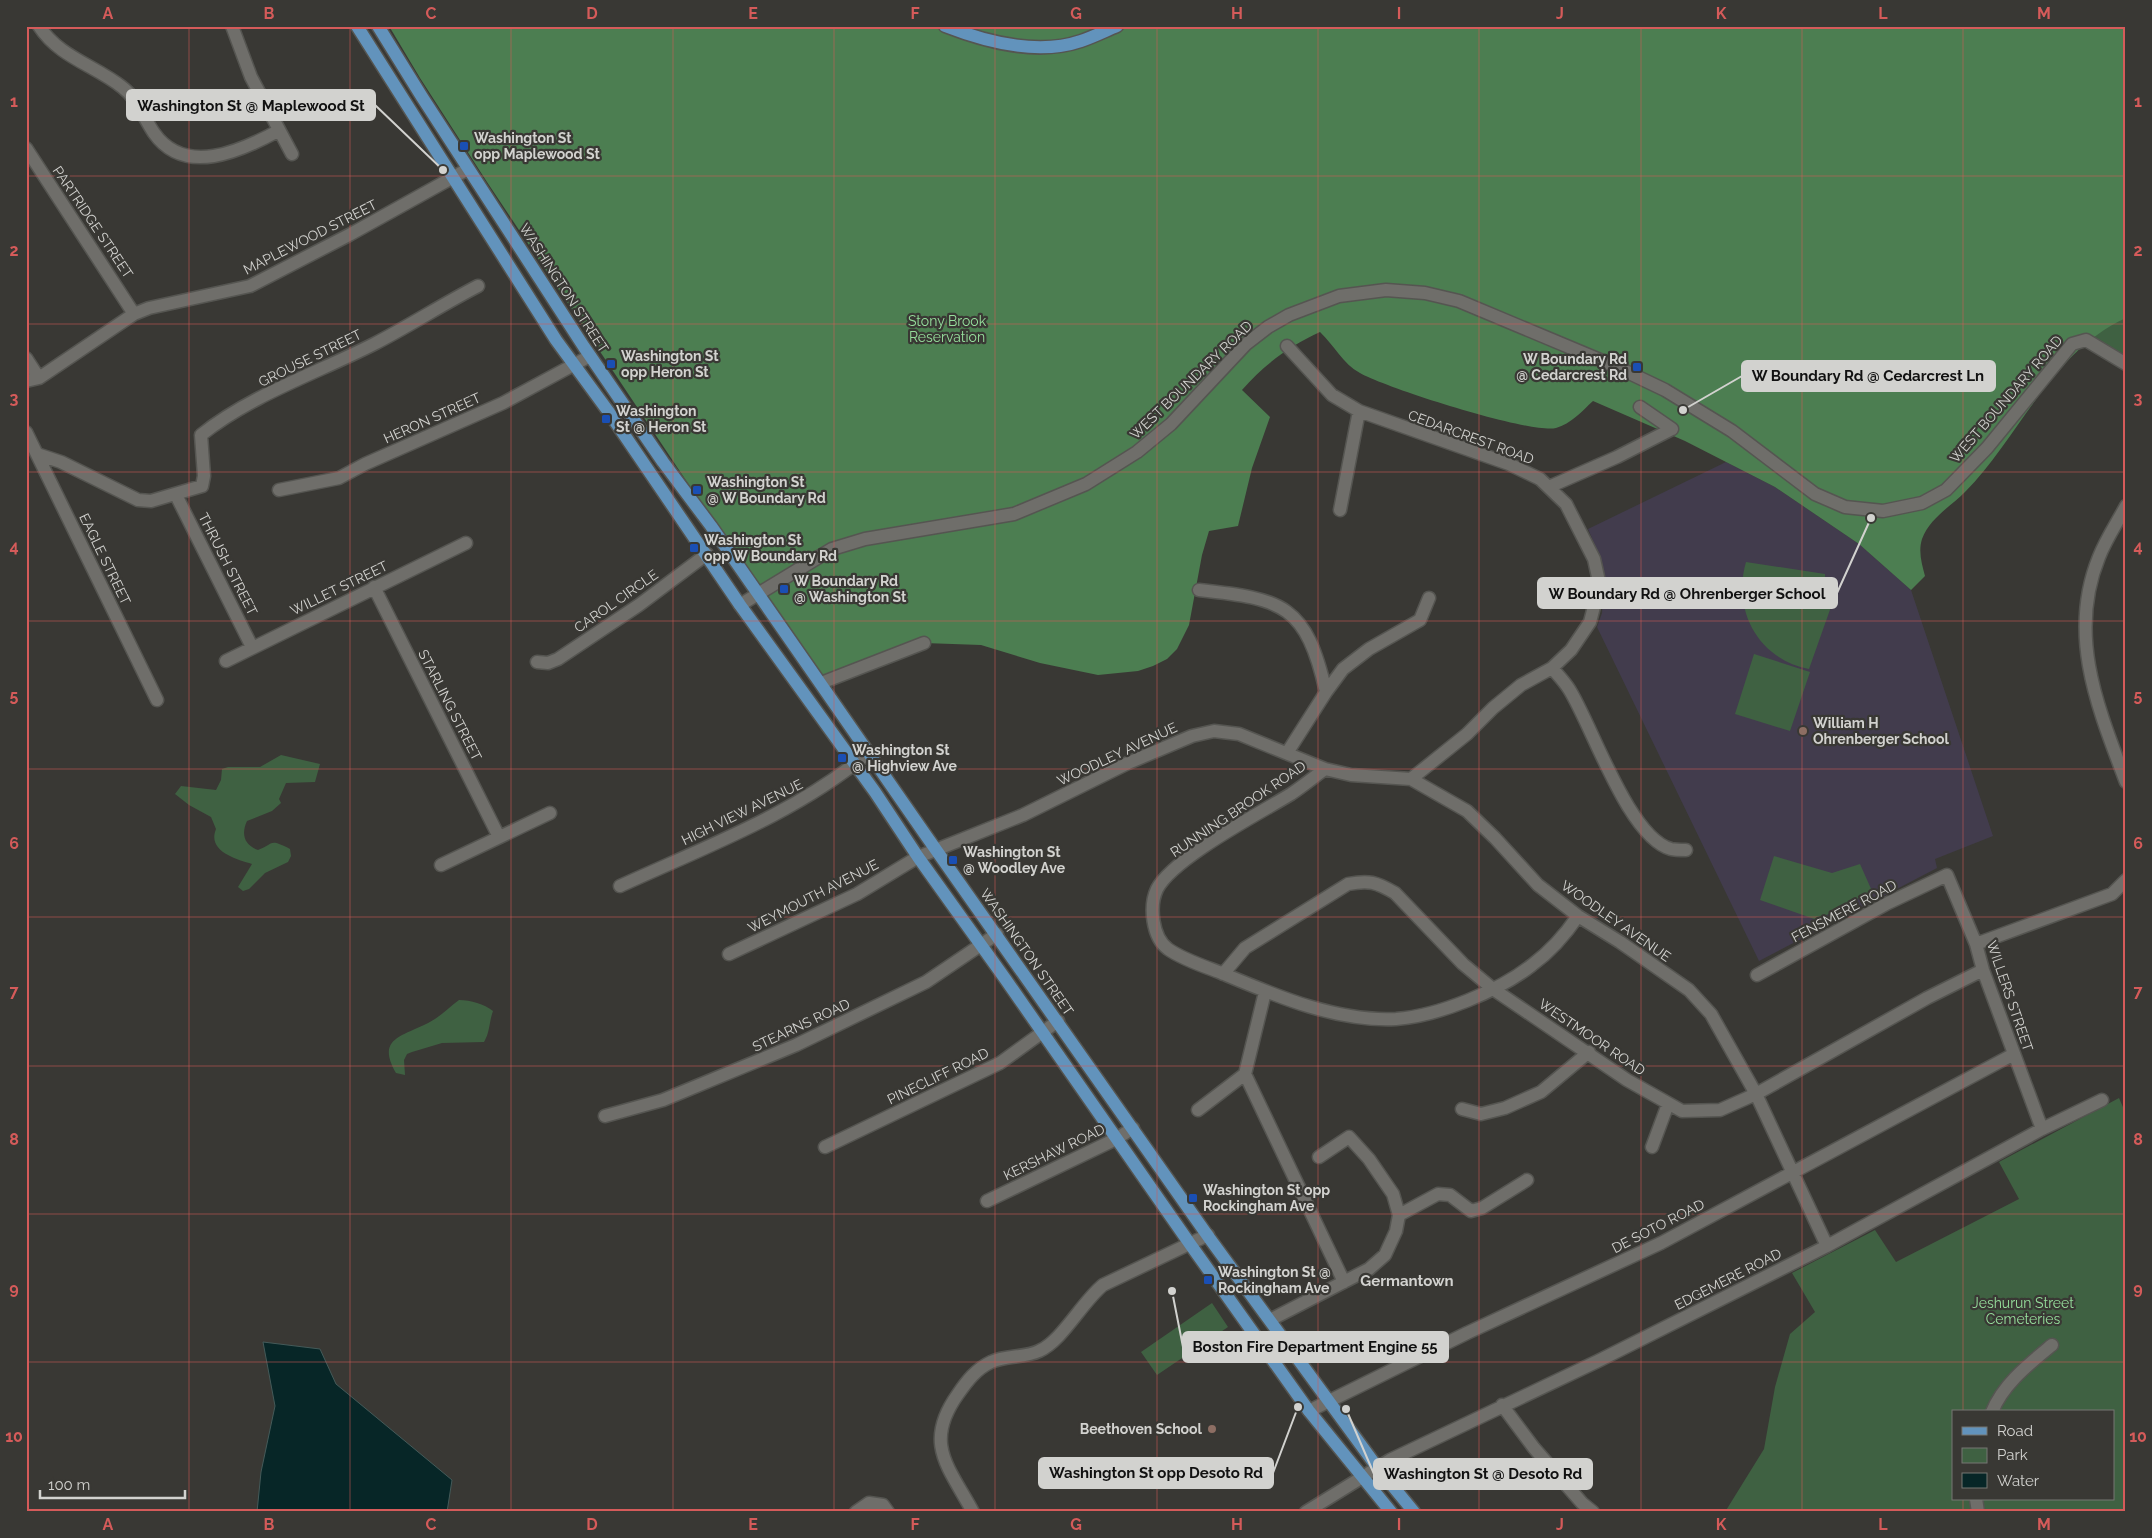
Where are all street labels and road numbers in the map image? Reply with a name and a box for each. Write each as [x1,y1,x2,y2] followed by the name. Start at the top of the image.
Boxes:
[50,163,137,281] street label: PARTRIDGE STREET
[241,196,380,278] street label: MAPLEWOOD STREET
[516,220,612,356] street label: WASHINGTON STREET
[1127,318,1255,442] street label: WEST BOUNDARY ROAD
[256,326,365,390] street label: GROUSE STREET
[1946,332,2066,466] street label: WEST BOUNDARY ROAD
[381,389,483,447] street label: HERON STREET
[1406,407,1536,467] street label: CEDARCREST ROAD
[195,510,261,618] street label: THRUSH STREET
[76,511,134,608] street label: EAGLE STREET
[288,557,391,619] street label: WILLET STREET
[571,566,661,636] street label: CAROL CIRCLE
[415,647,485,764] street label: STARLING STREET
[1055,719,1179,789] street label: WOODLEY AVENUE
[1167,758,1309,860] street label: RUNNING BROOK ROAD
[679,776,805,848] street label: HIGH VIEW AVENUE
[745,856,881,936] street label: WEYMOUTH AVENUE
[1789,876,1899,946] street label: FENSMERE ROAD
[1558,877,1674,965] street label: WOODLEY AVENUE
[977,886,1077,1019] street label: WASHINGTON STREET
[1984,939,2037,1054] street label: WILLERS STREET
[750,995,852,1055] street label: STEARNS ROAD
[1536,995,1648,1079] street label: WESTMOOR ROAD
[885,1044,991,1108] street label: PINECLIFF ROAD
[1001,1121,1107,1183] street label: KERSHAW ROAD
[1609,1196,1707,1256] street label: DE SOTO ROAD
[1672,1245,1784,1313] street label: EDGEMERE ROAD

